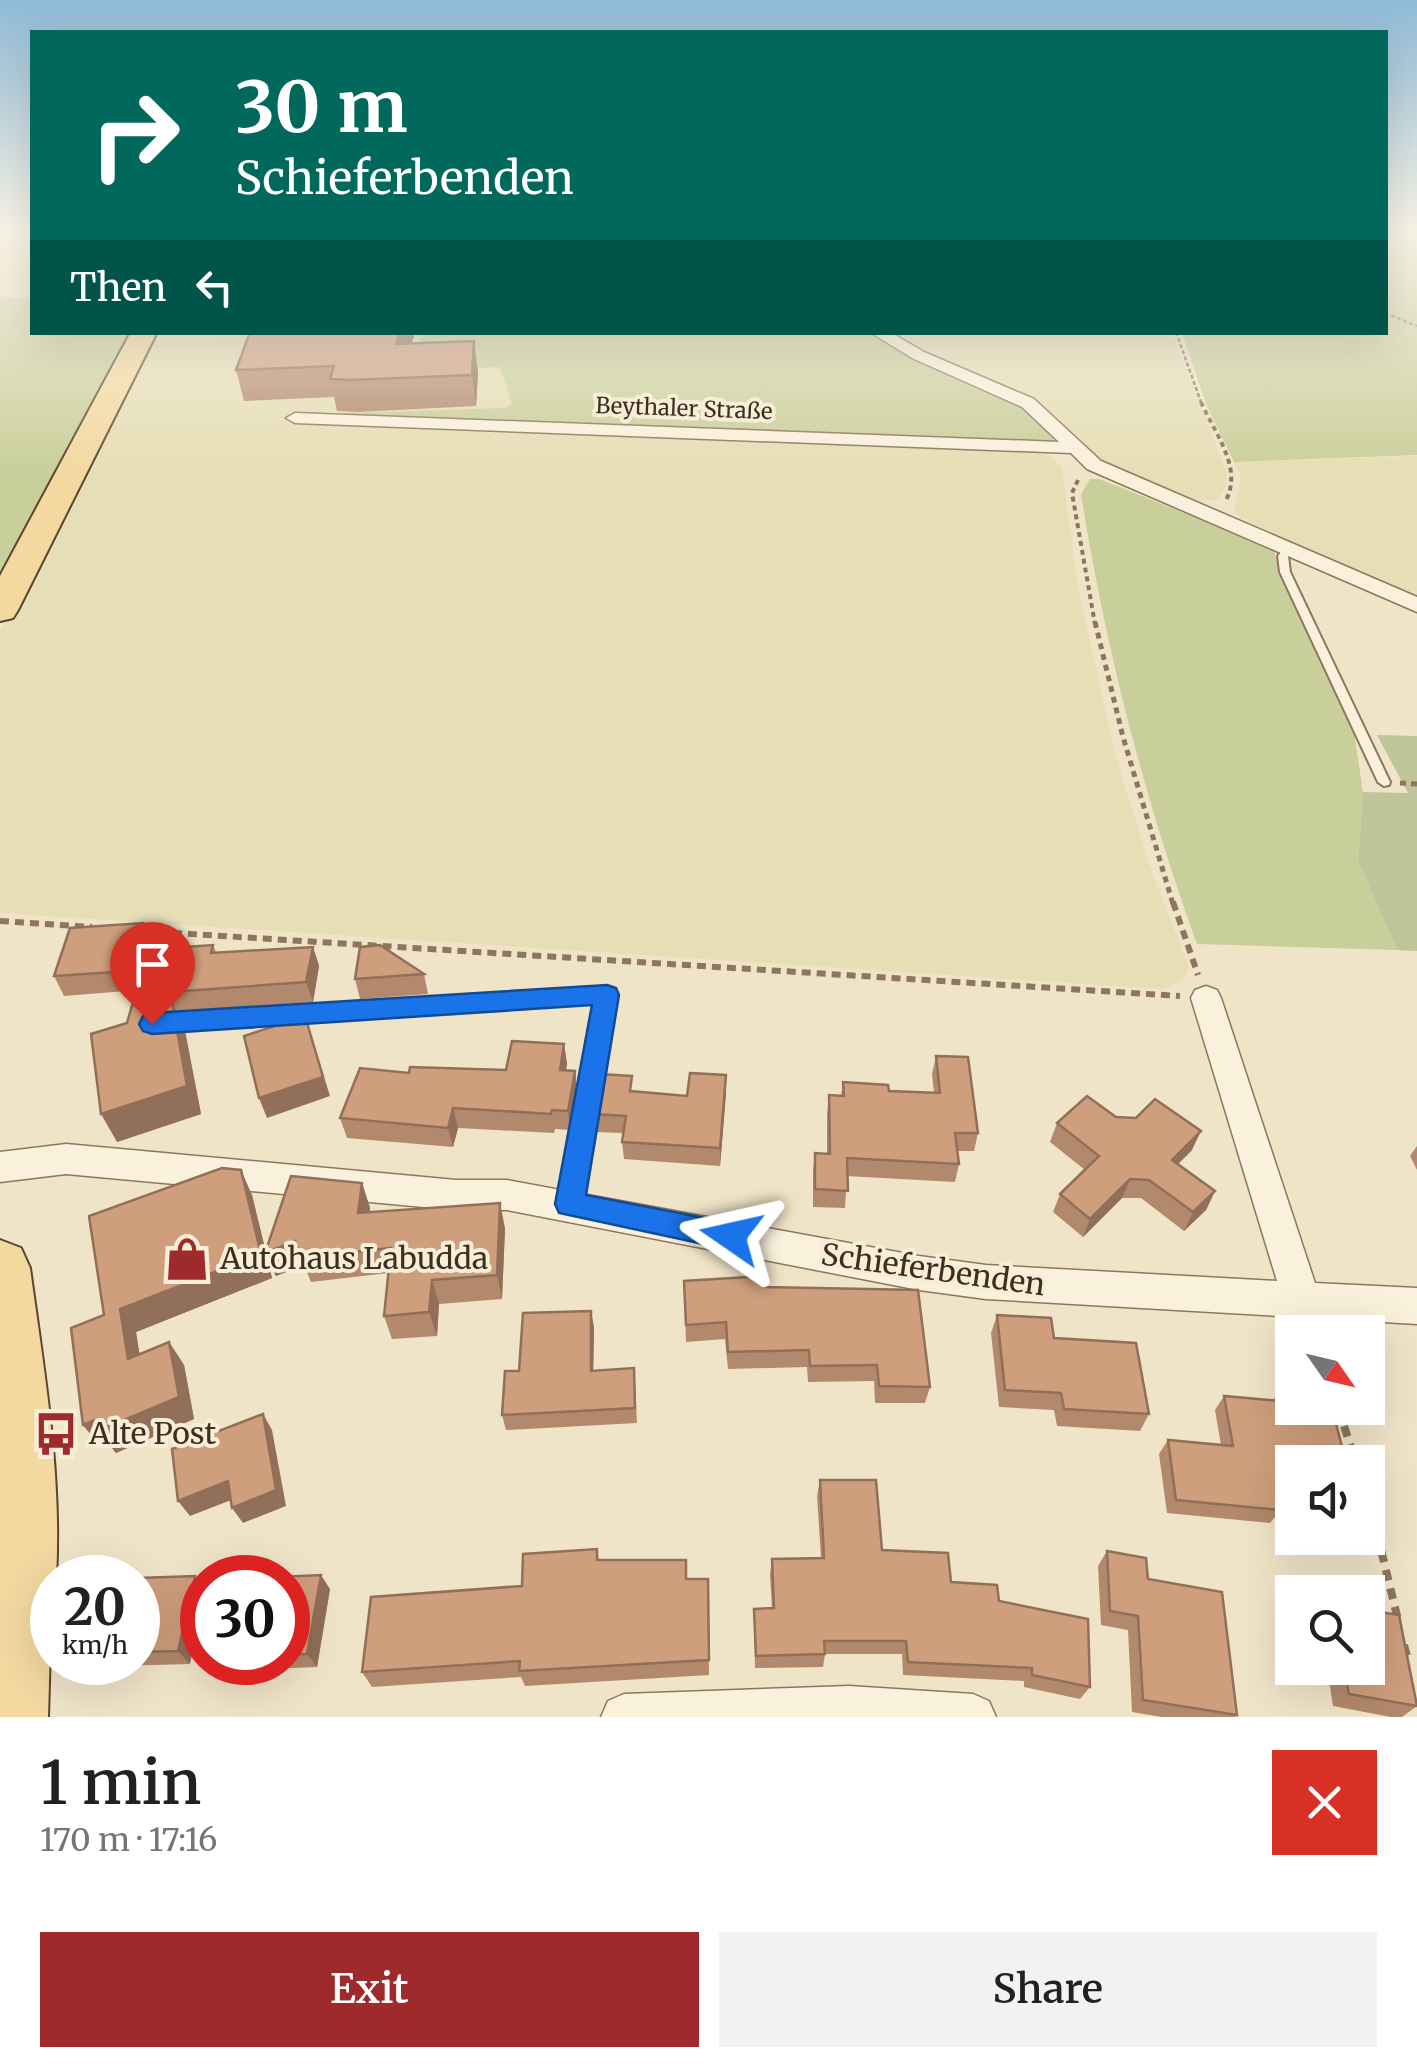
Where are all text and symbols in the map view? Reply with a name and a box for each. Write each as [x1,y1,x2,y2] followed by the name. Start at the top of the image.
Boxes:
[235,63,408,151] text: 30 m
[70,70,200,200] icon: right
[235,150,574,206] text: Schieferbenden
[187,260,242,315] icon: left
[70,264,167,311] text: Then
[595,391,773,425] street label: Beythaler Straße
[110,922,195,1025] pin
[125,937,180,992] icon: arrive
[679,1184,783,1288] position arrow
[819,1234,1048,1304] street label: Schieferbenden
[163,1235,211,1283] shop icon: Autohaus Labudda
[219,1239,488,1277] place label: Autohaus Labudda
[1275,1315,1385,1425] north arrow
[1275,1315,1385,1685] map controls
[32,1410,80,1458] bus stop icon: Alte Post
[88,1414,216,1452] place label: Alte Post
[1275,1445,1385,1555] button: sound
[180,1555,310,1685] speed limit sign: 30
[1275,1575,1385,1685] button: search
[64,1576,126,1639] text: 20
[62,1629,128,1661] text: km/h
[40,1745,201,1820] text: 1 min
[1272,1750,1377,1855] button: close
[40,1820,217,1860] text: 170 m · 17:16
[40,1932,699,2047] button: Exit
[719,1932,1377,2047] button: Share

